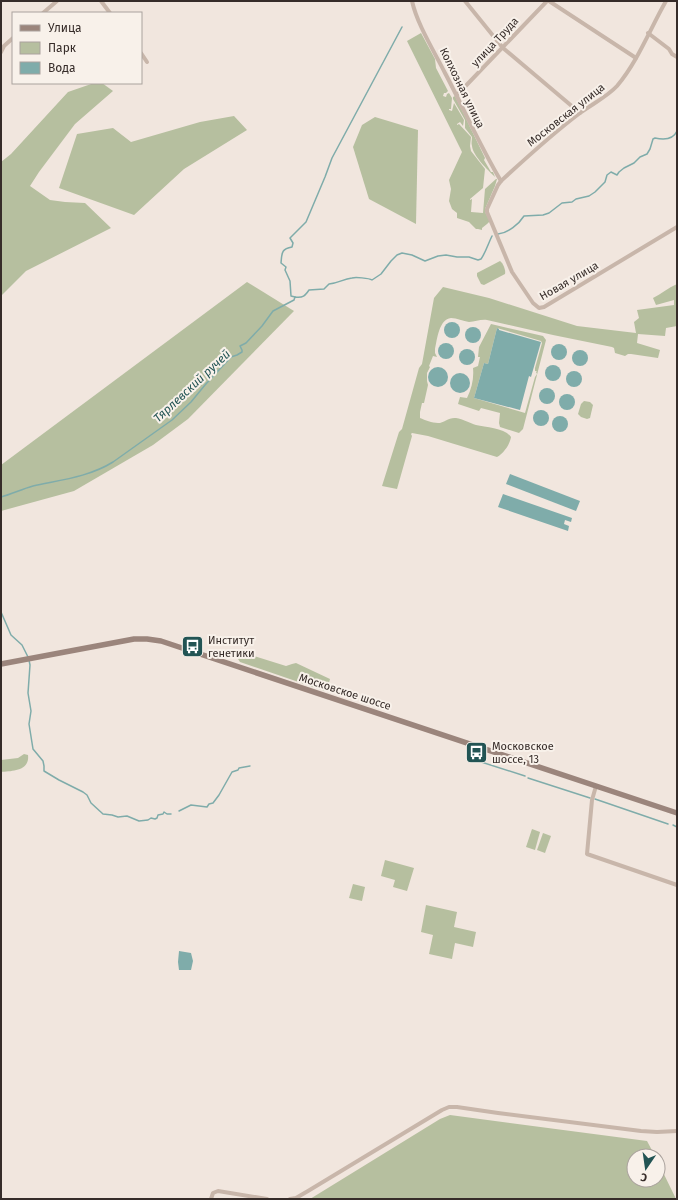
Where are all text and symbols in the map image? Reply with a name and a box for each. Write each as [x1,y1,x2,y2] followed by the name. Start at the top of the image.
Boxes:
[12,12,142,84] legend
[469,14,521,70] street label: улица Труда
[48,21,82,35] text: Улица
[48,41,77,55] text: Парк
[437,46,487,130] street label: Колхозная улица
[48,61,75,75] text: Вода
[525,81,607,149] street label: Московская улица
[537,259,601,303] street label: Новая улица
[151,347,233,425] water label: Тярлевский ручей
[180,633,206,659] bus stop icon: Институт генетики
[208,634,255,660] place label: Институт генетики
[297,671,393,713] street label: Московское шоссе
[463,739,489,765] bus stop icon: Московское шоссе, 13
[492,740,554,766] place label: Московское шоссе, 13
[626,1148,666,1188] north arrow
[639,1170,648,1184] text: С

